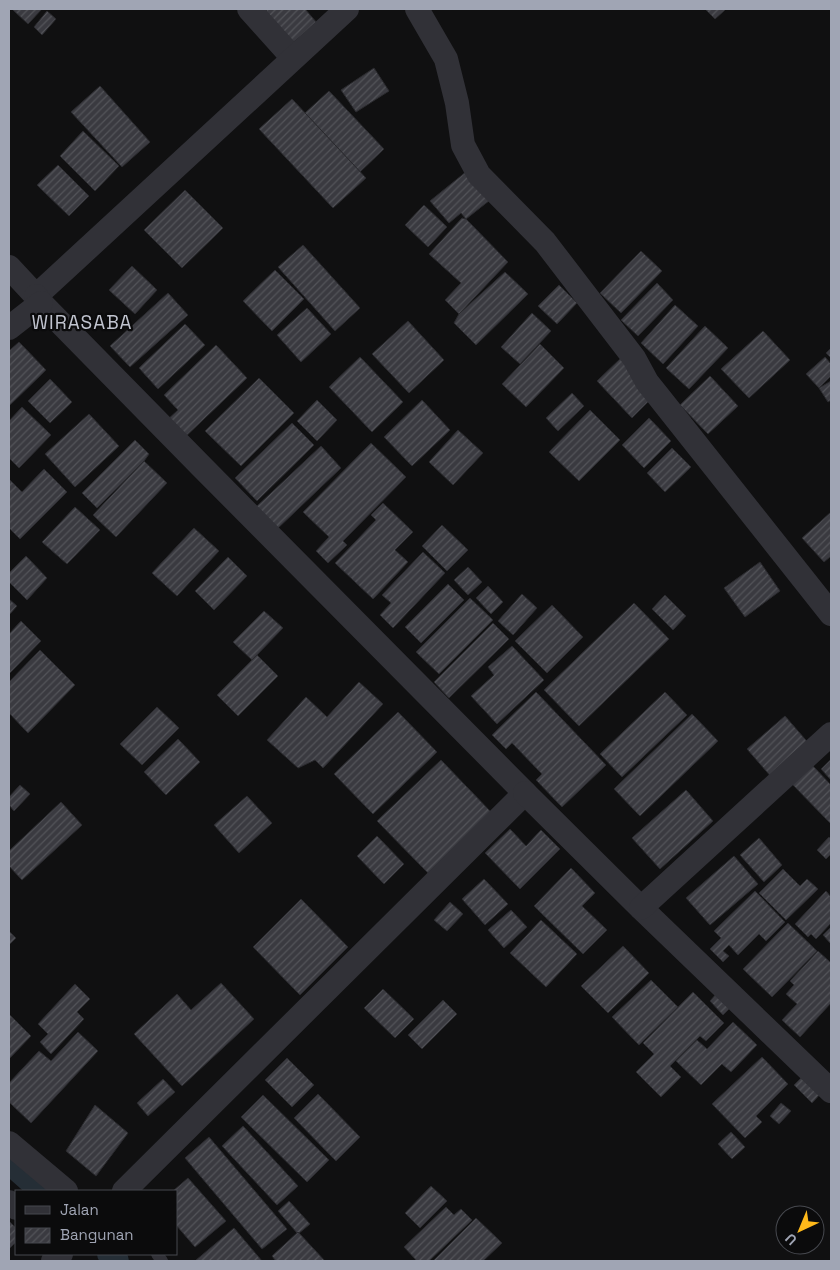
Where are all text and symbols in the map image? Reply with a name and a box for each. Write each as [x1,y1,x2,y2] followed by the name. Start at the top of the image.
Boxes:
[31,310,133,335] district label: WIRASABA
[15,1190,178,1255] legend
[60,1200,99,1219] text: Jalan
[775,1205,825,1255] north arrow
[60,1225,134,1244] text: Bangunan
[781,1230,801,1249] text: U

